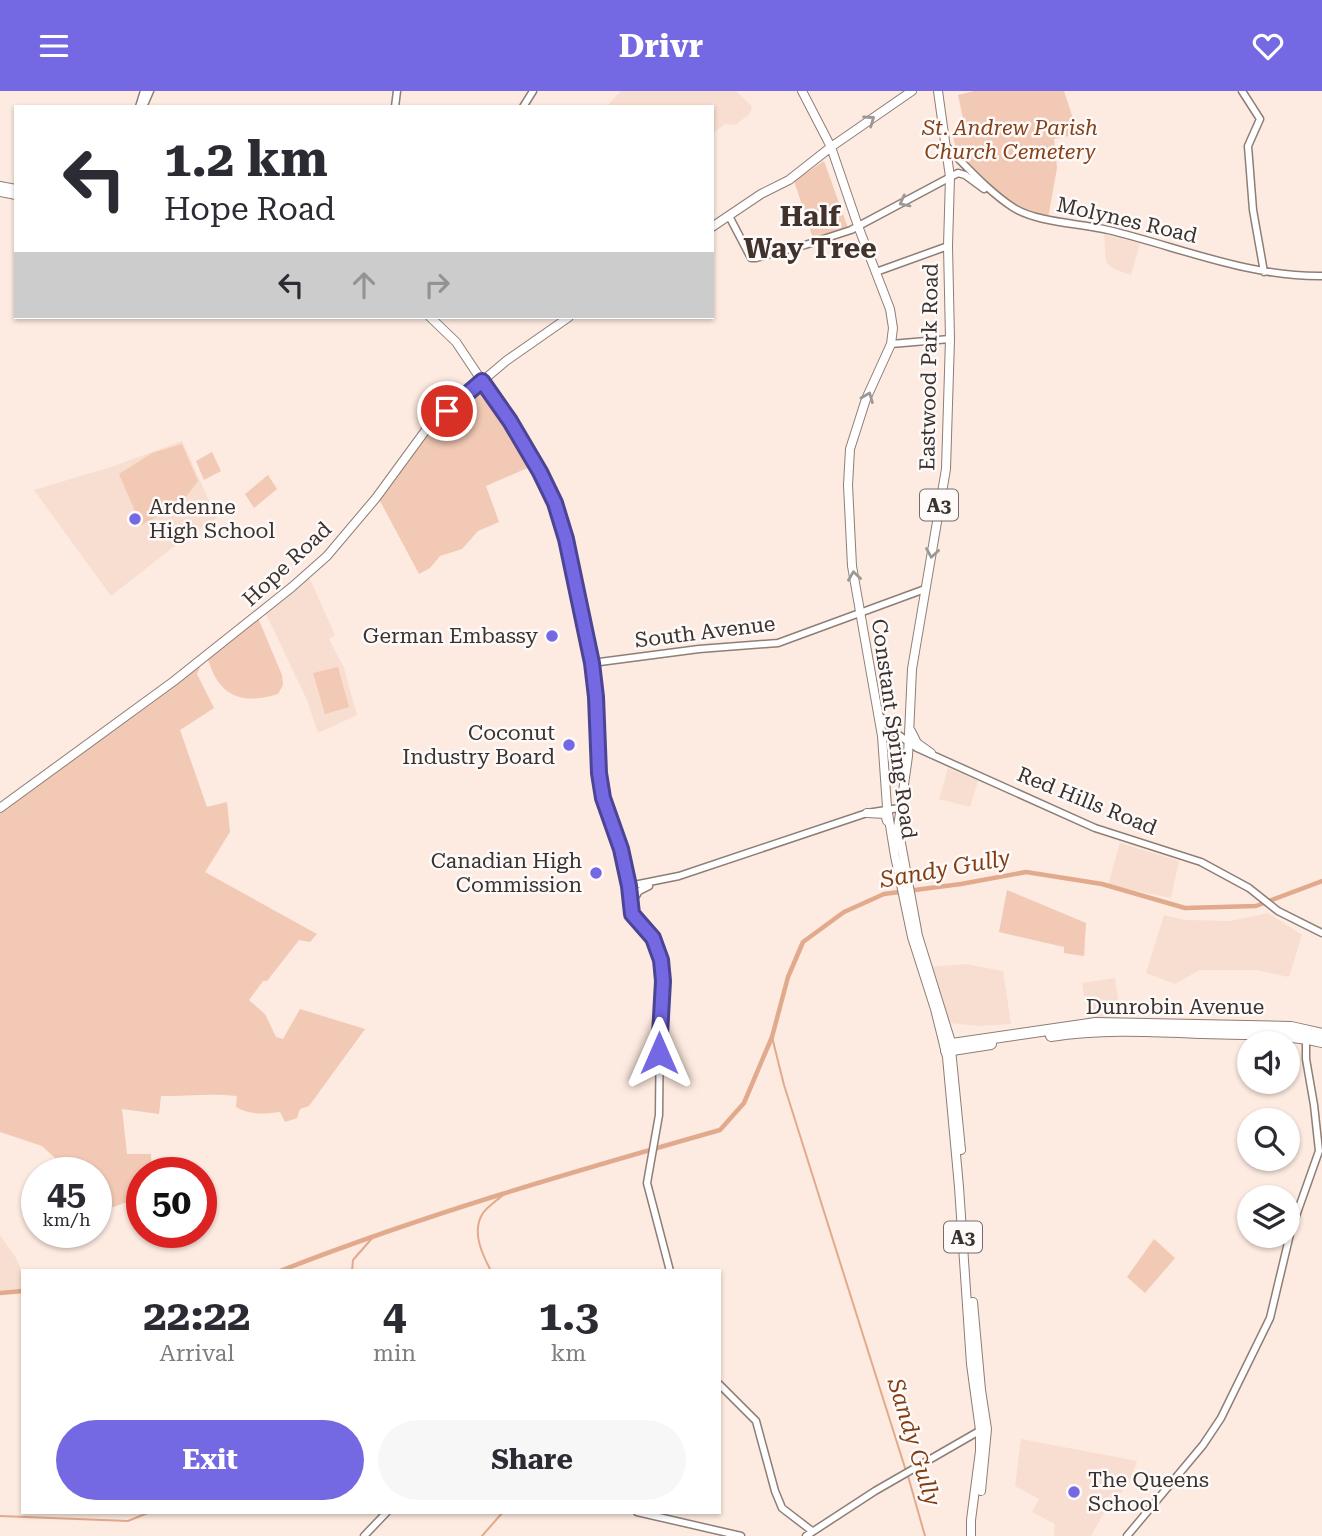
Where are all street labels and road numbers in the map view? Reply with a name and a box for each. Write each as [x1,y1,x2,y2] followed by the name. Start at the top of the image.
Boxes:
[1054,192,1200,248] street label: Molynes Road
[915,262,943,471] street label: Eastwood Park Road
[920,489,958,521] road number: A3
[238,517,337,611] street label: Hope Road
[633,611,777,653] street label: South Avenue
[867,617,921,841] street label: Constant Spring Road
[1014,762,1161,840] street label: Red Hills Road
[1086,995,1264,1019] street label: Dunrobin Avenue
[944,1221,982,1253] road number: A3

